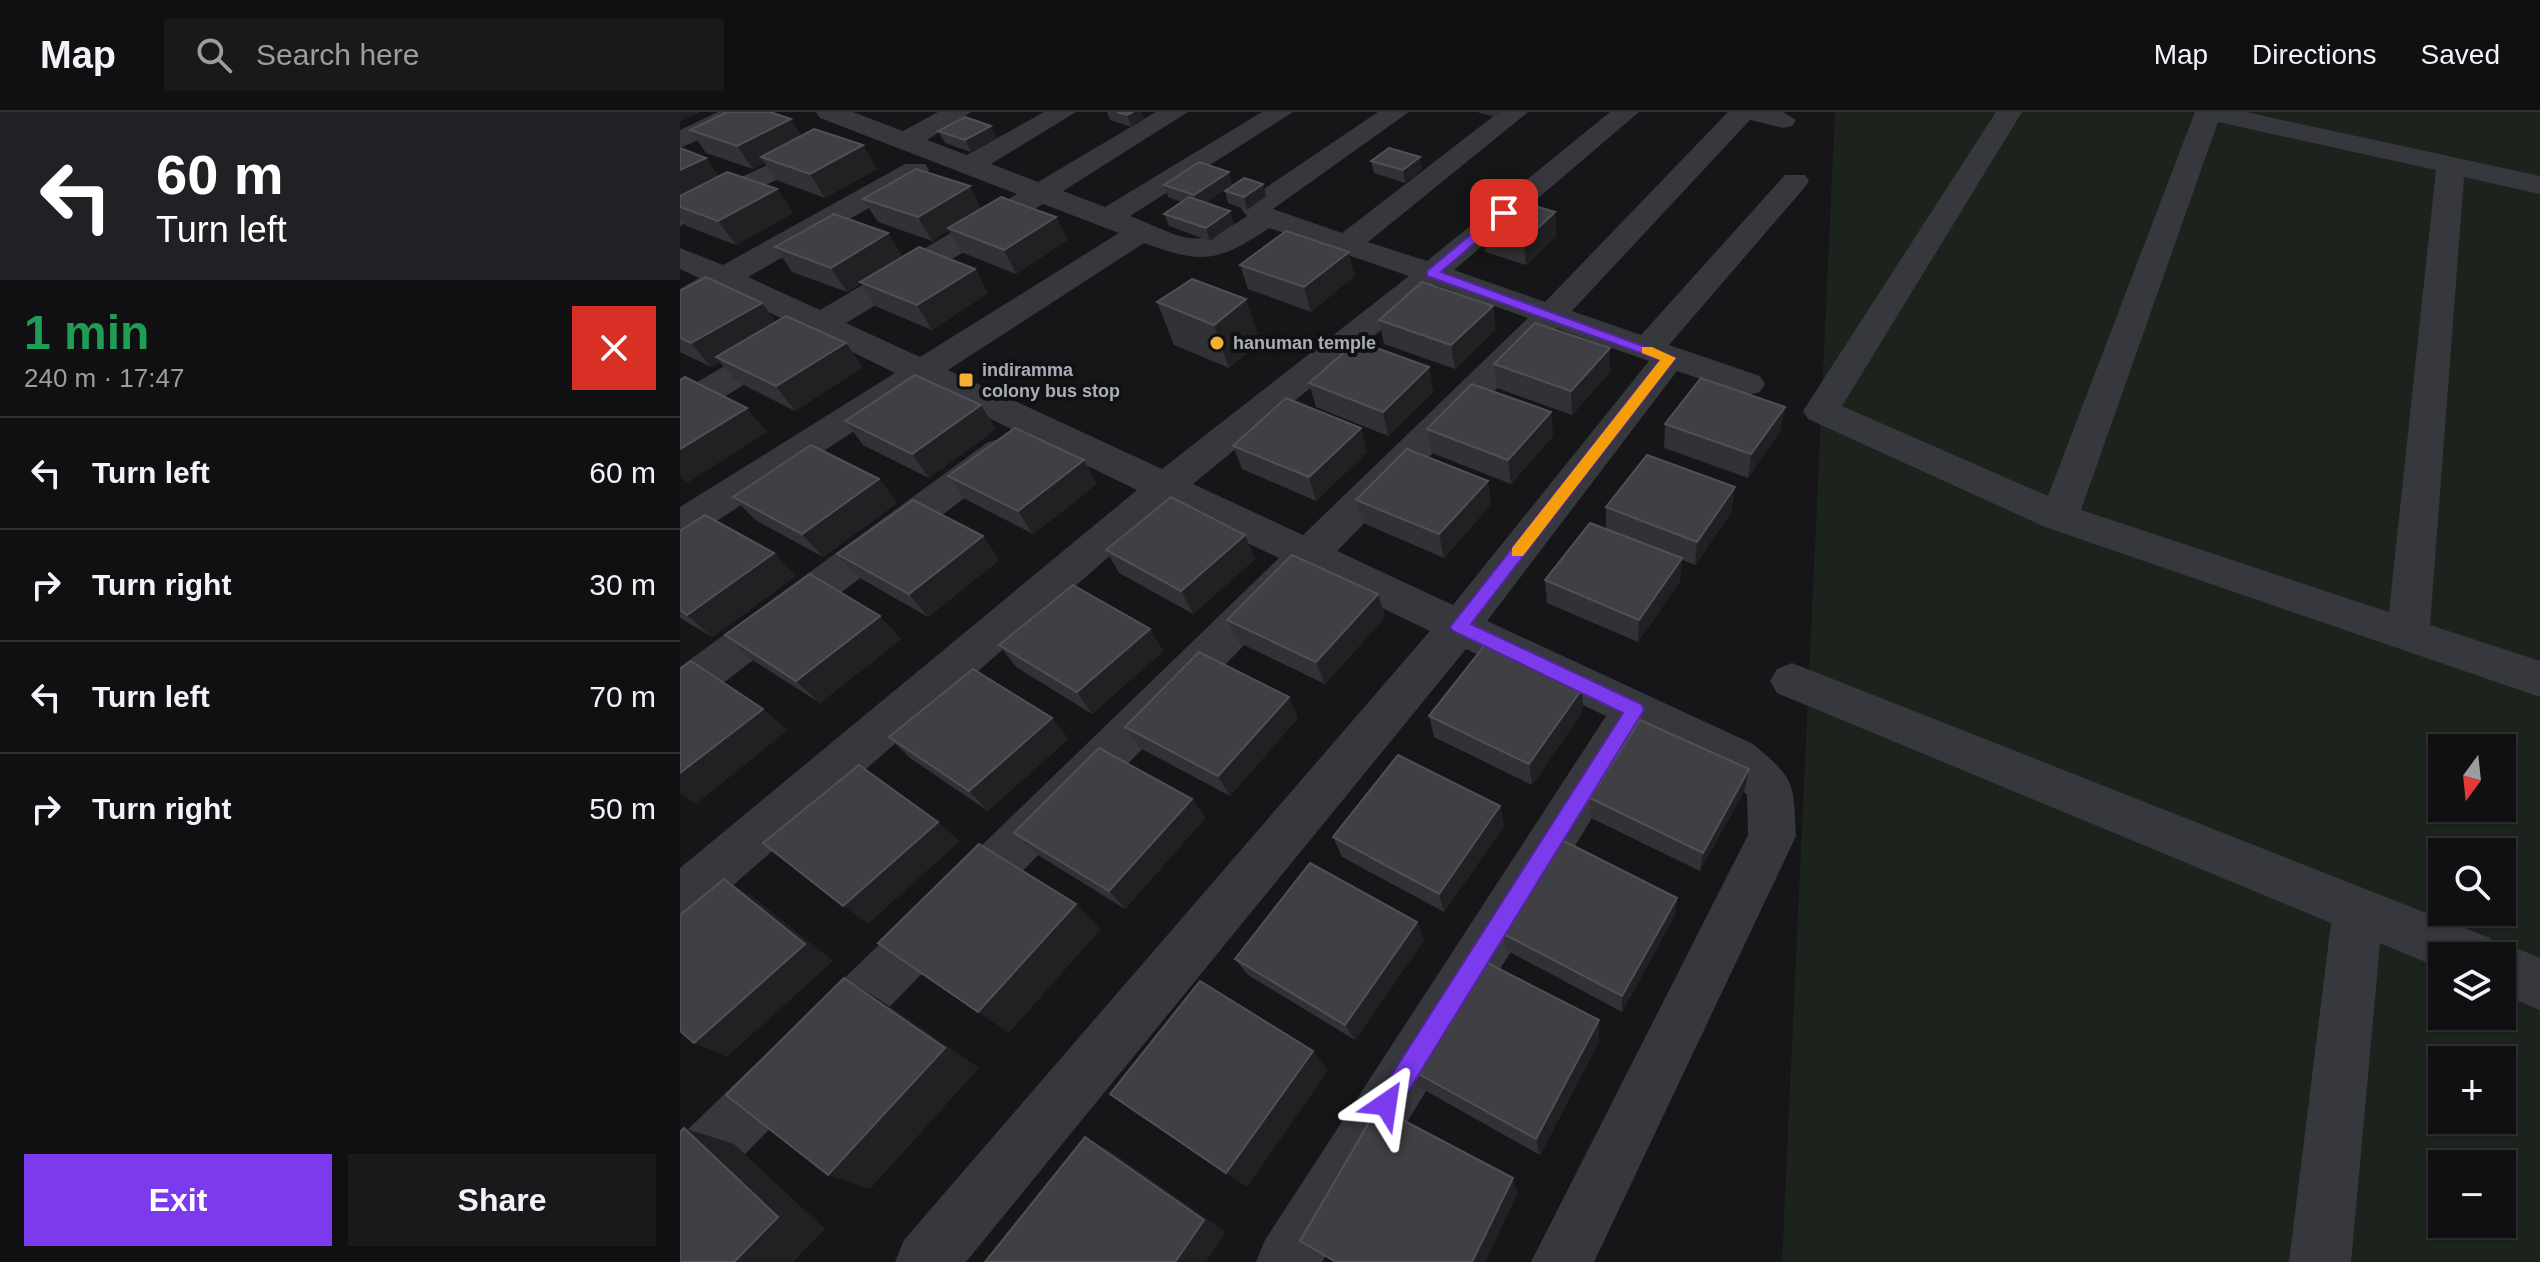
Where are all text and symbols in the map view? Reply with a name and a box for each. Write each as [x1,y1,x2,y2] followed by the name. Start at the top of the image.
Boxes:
[164,19,724,91] search box
[192,33,236,77] icon: search
[40,34,116,76] text: Map
[256,38,419,71] text: Search here
[2154,39,2208,70] text: Map
[2252,39,2377,70] text: Directions
[2421,39,2500,70] text: Saved
[156,143,284,206] text: 60 m
[24,144,128,248] icon: left
[1470,179,1538,247] pin
[1482,191,1526,235] icon: arrive
[156,209,287,250] text: Turn left
[24,306,149,359] text: 1 min
[572,306,656,390] button: close
[1233,333,1376,353] place label: hanuman temple
[1208,334,1226,352] marker: hanuman temple
[982,360,1120,401] place label: indiramma colony bus stop
[24,363,184,393] text: 240 m · 17:47
[957,371,975,389] marker: indiramma colony bus stop
[24,451,68,495] icon: left
[92,456,210,489] text: Turn left
[589,456,656,489] text: 60 m
[24,563,68,607] icon: right
[92,568,231,601] text: Turn right
[589,568,656,601] text: 30 m
[24,675,68,719] icon: left
[92,680,210,713] text: Turn left
[589,680,656,713] text: 70 m
[2428,734,2516,822] north arrow
[2428,734,2516,1238] map controls
[24,787,68,831] icon: right
[92,792,231,825] text: Turn right
[589,792,656,825] text: 50 m
[2428,838,2516,926] button: search
[2428,942,2516,1030] button: layers
[2428,1046,2516,1134] button: +
[1344,1062,1428,1146] position arrow
[2428,1150,2516,1238] button: −
[24,1154,332,1246] button: Exit
[348,1154,656,1246] button: Share

